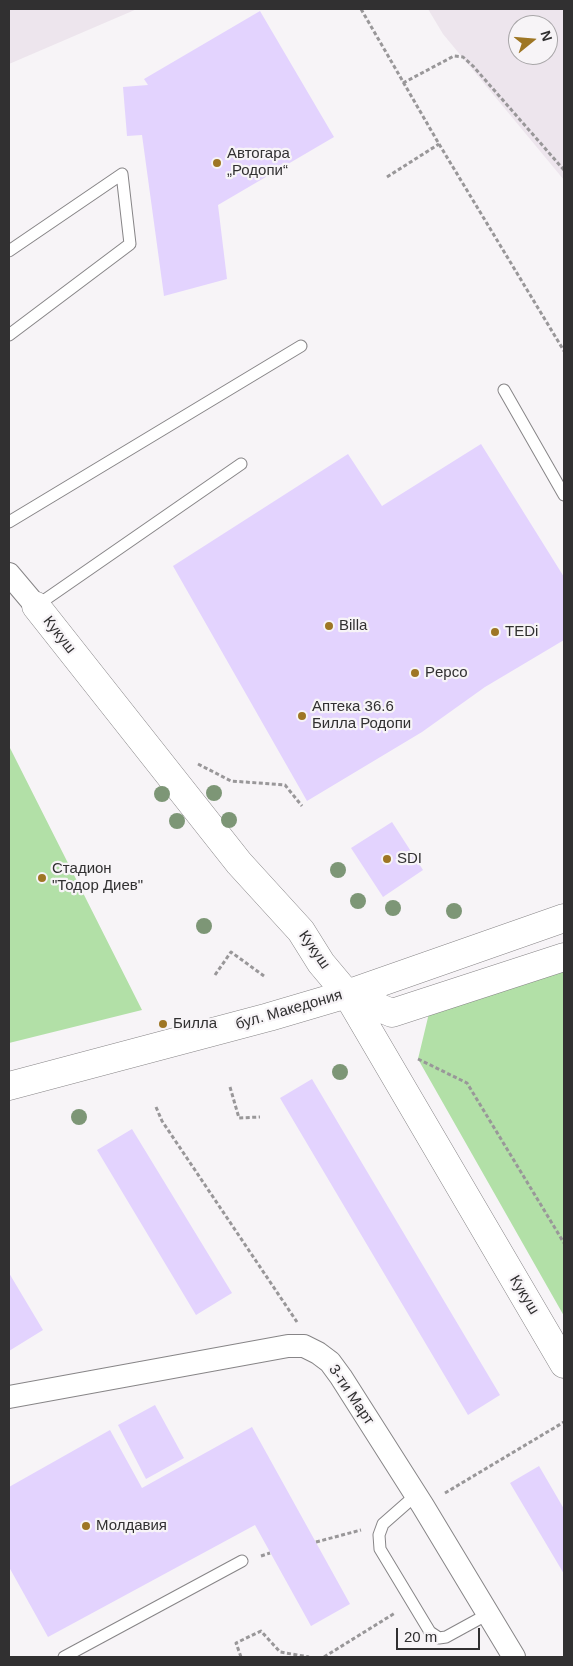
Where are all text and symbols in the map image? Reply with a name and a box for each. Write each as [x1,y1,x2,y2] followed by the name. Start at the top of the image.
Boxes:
[508,15,558,65] north arrow
[537,29,556,43] text: N
[227,145,290,180] place label: Автогара „Родопи“
[211,157,223,169] marker: Автогара „Родопи“
[39,613,79,657] street label: Кукуш
[339,617,367,635] place label: Billa
[323,620,335,632] marker: Billa
[505,623,538,641] place label: TEDi
[489,626,501,638] marker: TEDi
[425,664,468,682] place label: Pepco
[409,667,421,679] marker: Pepco
[312,698,411,733] place label: Аптека 36.6 Билла Родопи
[296,710,308,722] marker: Аптека 36.6 Билла Родопи
[397,850,422,868] place label: SDI
[381,853,393,865] marker: SDI
[52,860,143,895] place label: Стадион "Тодор Диев"
[36,872,48,884] marker: Стадион "Тодор Диев"
[294,927,334,973] street label: Кукуш
[234,986,344,1034] street label: бул. Македония
[173,1015,217,1033] place label: Билла
[157,1018,169,1030] marker: Билла
[505,1272,543,1318] street label: Кукуш
[324,1362,378,1428] street label: 3-ти Март
[96,1517,167,1535] place label: Молдавия
[80,1520,92,1532] marker: Молдавия
[398,1618,482,1650] scale bar
[404,1628,437,1645] text: 20 m

